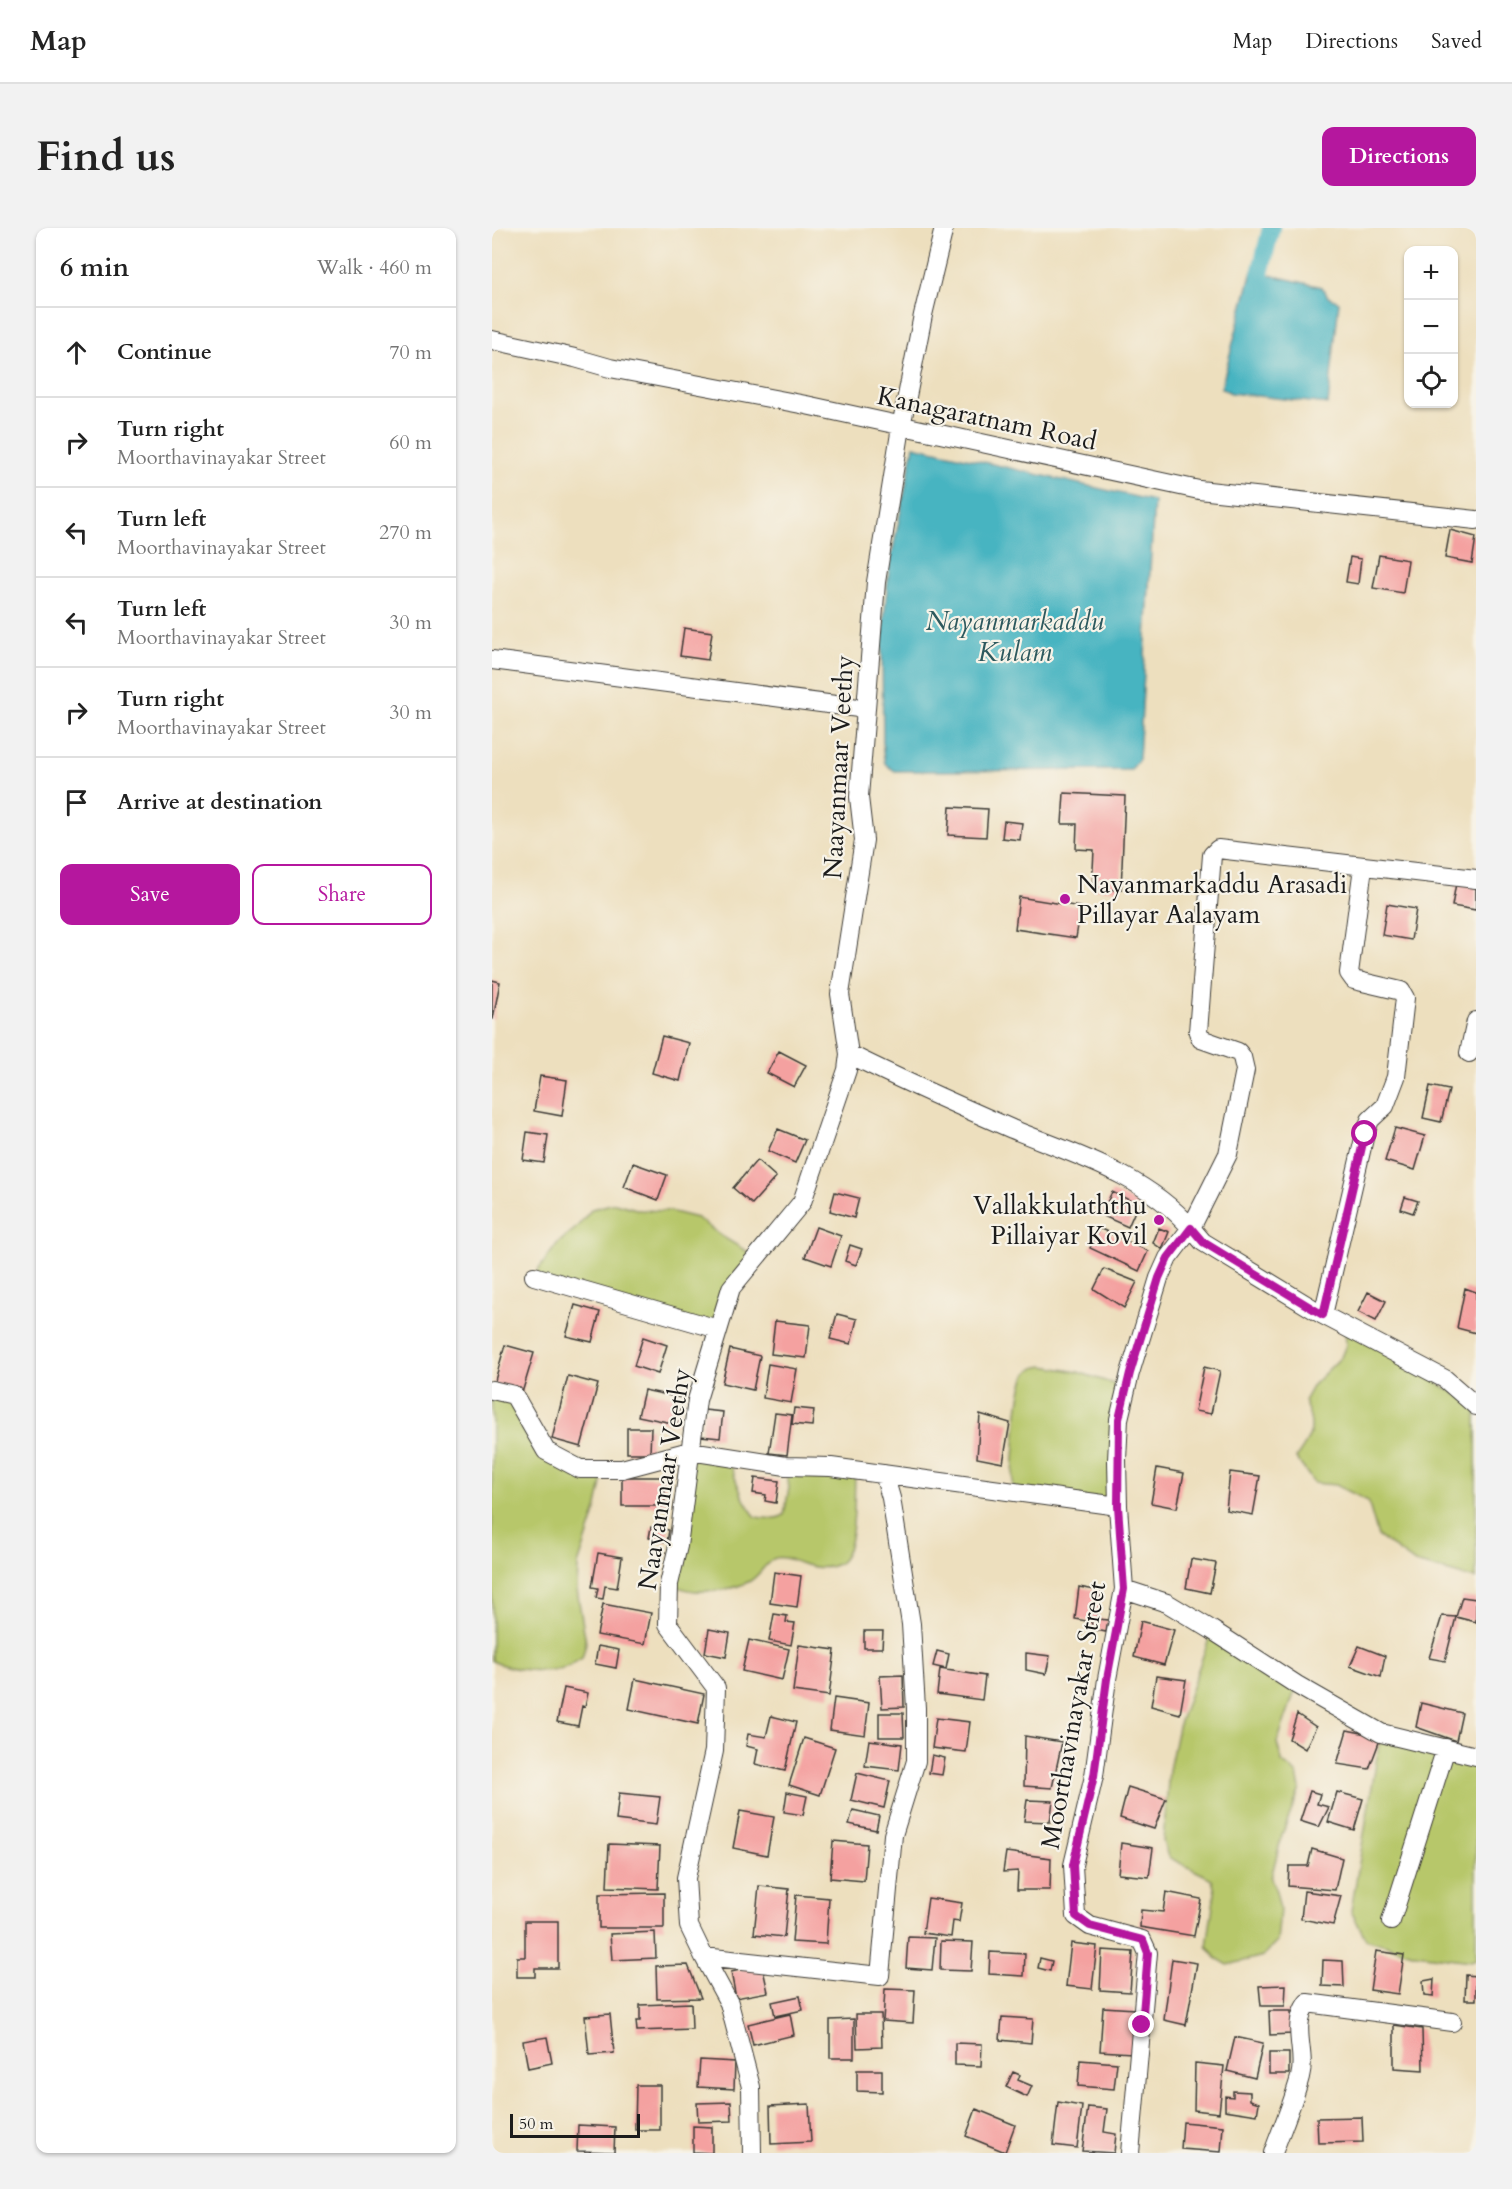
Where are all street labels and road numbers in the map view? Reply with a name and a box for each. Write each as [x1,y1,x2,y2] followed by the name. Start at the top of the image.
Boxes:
[874,378,1100,459] street label: Kanagaratnam Road
[815,654,862,880] street label: Naayanmaar Veethy
[630,1365,699,1593] street label: Naayanmaar Veethy
[1033,1578,1114,1852] street label: Moorthavinayakar Street

